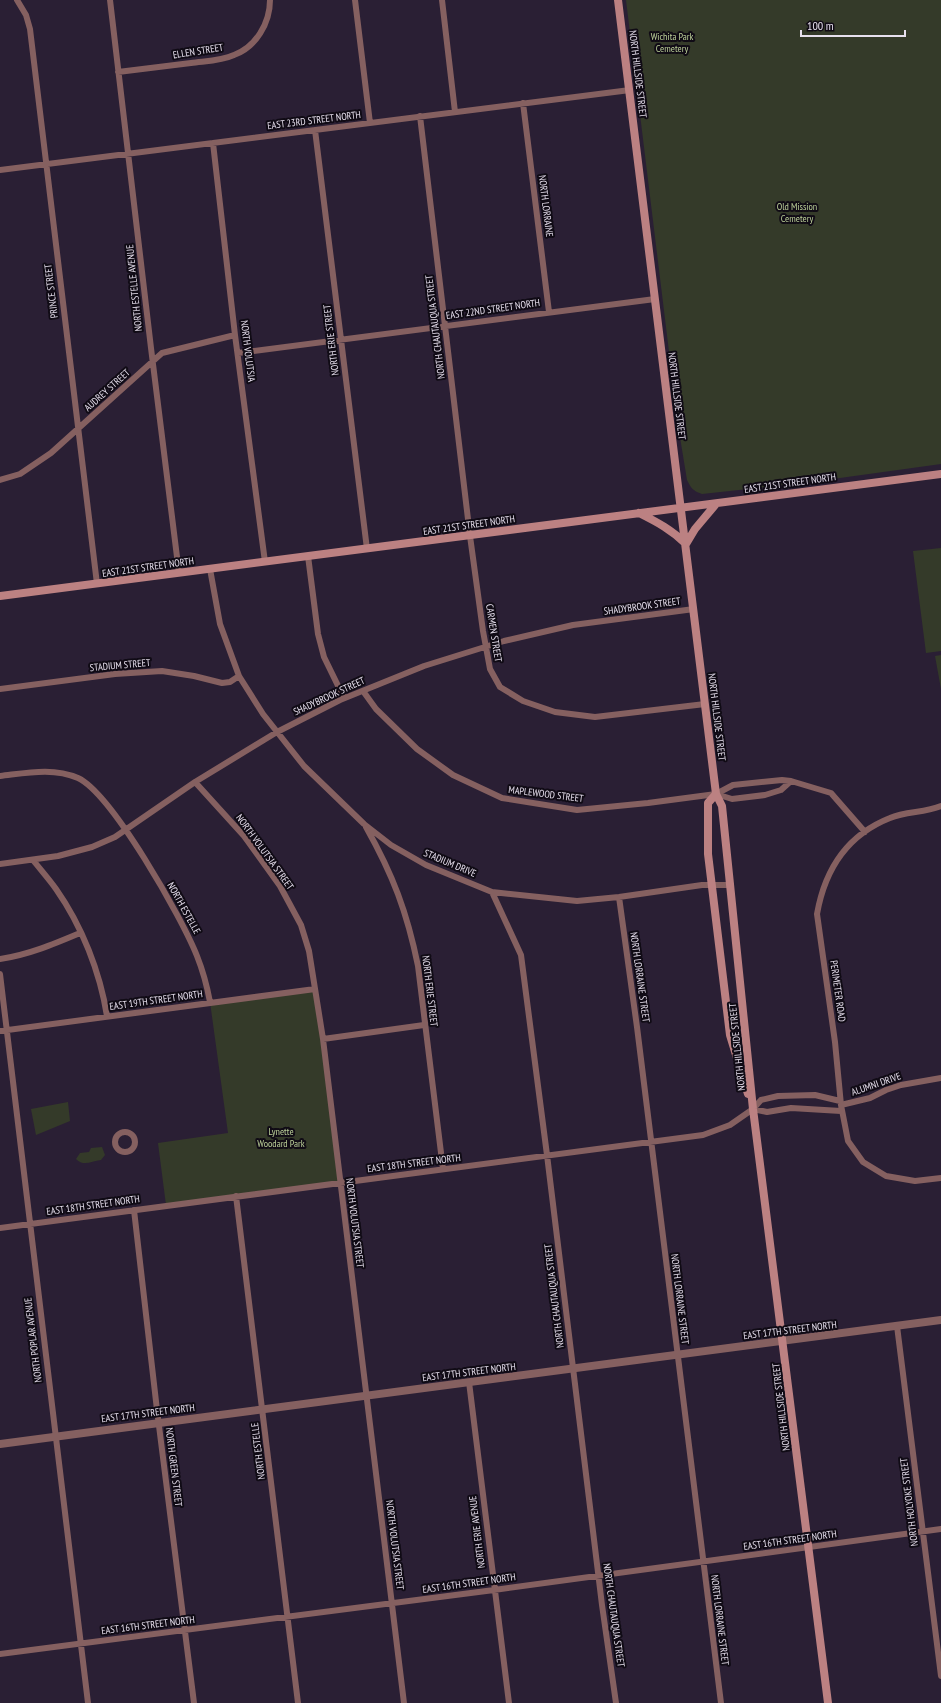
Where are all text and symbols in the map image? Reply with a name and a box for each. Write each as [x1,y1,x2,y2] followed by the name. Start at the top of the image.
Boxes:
[801,12,905,38] scale bar
[807,18,834,33] text: 100 m
[626,30,650,119] street label: NORTH HILLSIDE STREET
[651,30,693,55] park label: Wichita Park Cemetery
[172,41,225,61] street label: ELLEN STREET
[266,108,362,132] street label: EAST 23RD STREET NORTH
[536,174,556,238] street label: NORTH LORRAINE
[777,200,817,225] park label: Old Mission Cemetery
[123,244,145,332] street label: NORTH ESTELLE AVENUE
[41,263,61,319] street label: PRINCE STREET
[422,274,448,380] street label: NORTH CHAUTAUQUA STREET
[445,296,541,322] street label: EAST 22ND STREET NORTH
[320,303,342,376] street label: NORTH ERIE STREET
[238,319,258,383] street label: NORTH VOLUTSIA
[665,352,689,441] street label: NORTH HILLSIDE STREET
[81,366,133,414] street label: AUDREY STREET
[743,470,837,496] street label: EAST 21ST STREET NORTH
[422,512,516,538] street label: EAST 21ST STREET NORTH
[101,554,195,580] street label: EAST 21ST STREET NORTH
[603,594,682,618] street label: SHADYBROOK STREET
[483,603,505,663] street label: CARMEN STREET
[89,656,151,674] street label: STADIUM STREET
[705,673,729,762] street label: NORTH HILLSIDE STREET
[291,674,367,718] street label: SHADYBROOK STREET
[508,783,585,805] street label: MAPLEWOOD STREET
[233,812,297,893] street label: NORTH VOLUTSIA STREET
[422,846,478,880] street label: STADIUM DRIVE
[164,880,204,936] street label: NORTH ESTELLE
[627,931,653,1024] street label: NORTH LORRAINE STREET
[419,955,441,1028] street label: NORTH ERIE STREET
[827,959,849,1023] street label: PERIMETER ROAD
[109,987,203,1013] street label: EAST 19TH STREET NORTH
[726,1002,748,1091] street label: NORTH HILLSIDE STREET
[849,1069,903,1099] street label: ALUMNI DRIVE
[257,1125,305,1150] park label: Lynette Woodard Park
[367,1151,461,1175] street label: EAST 18TH STREET NORTH
[343,1177,367,1269] street label: NORTH VOLUTSIA STREET
[46,1192,140,1218] street label: EAST 18TH STREET NORTH
[541,1243,567,1349] street label: NORTH CHAUTAUQUA STREET
[668,1253,692,1345] street label: NORTH LORRAINE STREET
[21,1297,45,1383] street label: NORTH POPLAR AVENUE
[743,1318,837,1342] street label: EAST 17TH STREET NORTH
[422,1360,516,1384] street label: EAST 17TH STREET NORTH
[769,1362,793,1451] street label: NORTH HILLSIDE STREET
[101,1401,195,1425] street label: EAST 17TH STREET NORTH
[248,1422,268,1480] street label: NORTH ESTELLE
[163,1427,185,1508] street label: NORTH GREEN STREET
[897,1457,921,1547] street label: NORTH HOLYOKE STREET
[466,1495,488,1569] street label: NORTH ERIE AVENUE
[383,1499,407,1591] street label: NORTH VOLUTSIA STREET
[743,1527,837,1553] street label: EAST 16TH STREET NORTH
[600,1562,628,1668] street label: NORTH CHAUTAUQUA STREET
[422,1570,516,1596] street label: EAST 16TH STREET NORTH
[708,1574,732,1666] street label: NORTH LORRAINE STREET
[101,1613,195,1637] street label: EAST 16TH STREET NORTH

